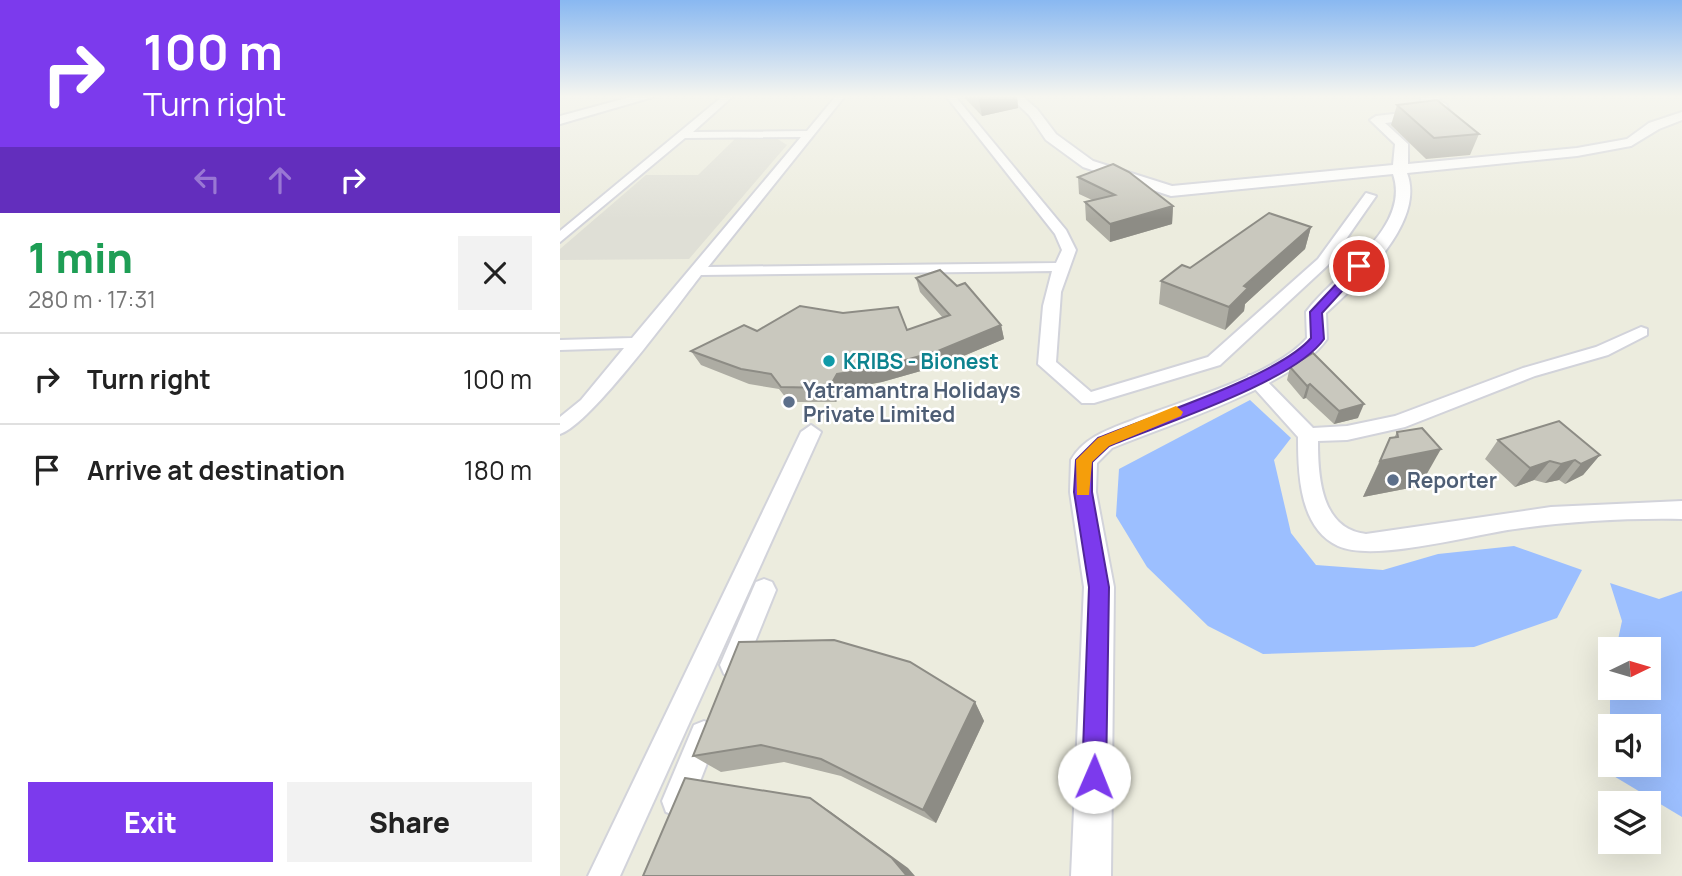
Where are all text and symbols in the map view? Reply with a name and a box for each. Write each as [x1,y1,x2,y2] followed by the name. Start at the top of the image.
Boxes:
[143,18,283,85] text: 100 m
[28,28,119,119] icon: right
[143,82,286,126] text: Turn right
[188,161,226,199] icon: left
[261,161,299,199] icon: ahead
[334,161,372,199] icon: right
[28,228,133,286] text: 1 min
[458,236,532,310] button: close
[1329,236,1389,296] pin
[1340,247,1378,285] icon: arrive
[28,283,156,315] text: 280 m · 17:31
[843,347,999,375] place label: KRIBS - Bionest
[821,353,837,369] marker: KRIBS - Bionest
[28,360,66,398] icon: right
[87,361,211,397] text: Turn right
[463,361,532,397] text: 100 m
[803,376,1021,428] place label: Yatramantra Holidays Private Limited
[781,394,797,410] marker: Yatramantra Holidays Private Limited
[28,451,66,489] icon: arrive
[87,452,345,488] text: Arrive at destination
[464,452,532,488] text: 180 m
[1407,466,1497,494] place label: Reporter
[1385,472,1401,488] marker: Reporter
[1598,637,1661,700] north arrow
[1598,637,1661,854] map controls
[1598,714,1661,777] button: sound
[1057,740,1131,814] position arrow
[28,782,273,862] button: Exit
[287,782,532,862] button: Share
[1598,791,1661,854] button: layers

